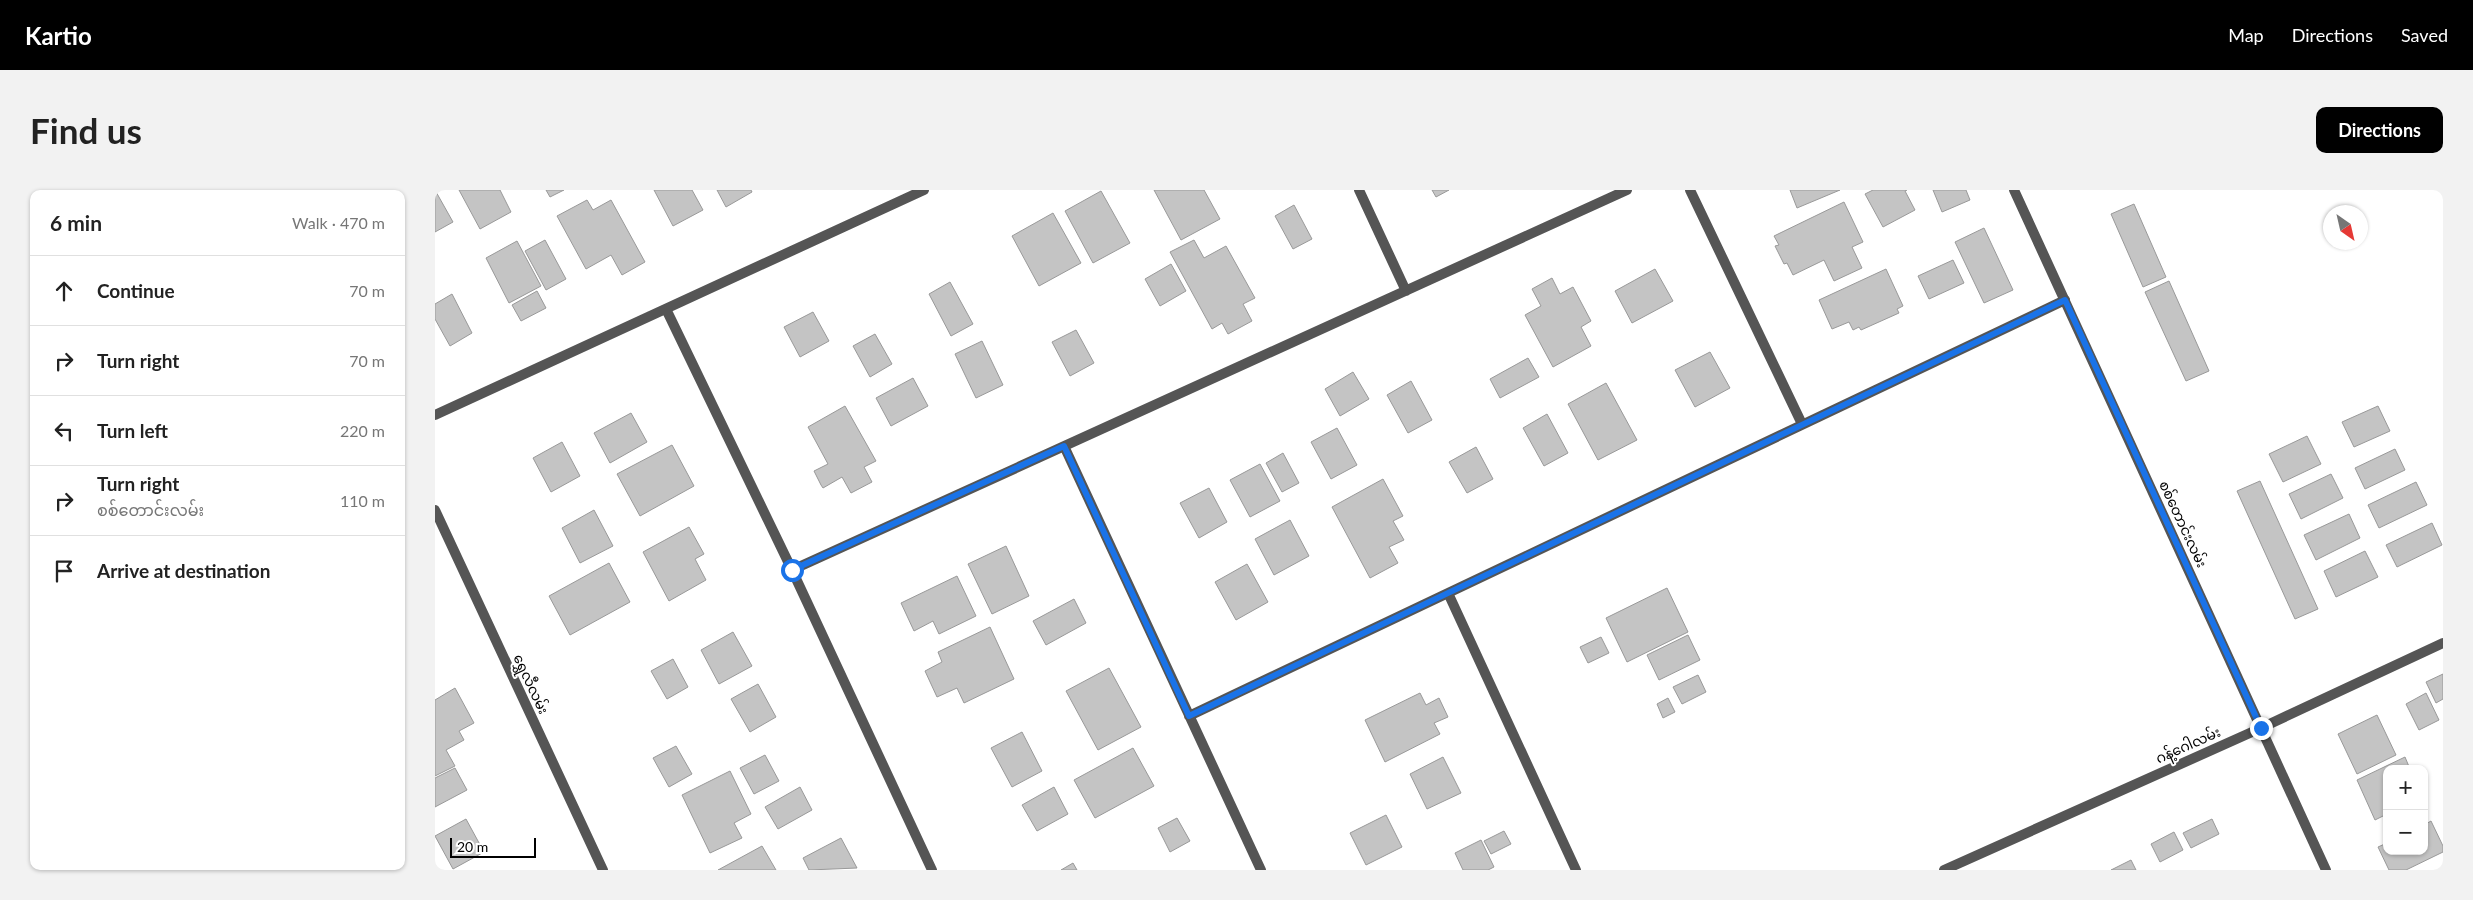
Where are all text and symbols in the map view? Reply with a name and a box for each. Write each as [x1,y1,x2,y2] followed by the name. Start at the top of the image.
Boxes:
[25,21,92,50] text: Kartio
[2228,24,2264,46] text: Map
[2292,24,2373,46] text: Directions
[2401,24,2448,46] text: Saved
[2316,107,2443,153] button: Directions
[30,109,142,151] text: Find us
[2323,205,2368,250] north arrow
[50,210,102,235] text: 6 min
[292,213,385,232] text: Walk · 470 m
[50,277,78,305] icon: ahead
[97,279,175,302] text: Continue
[349,281,385,300] text: 70 m
[50,347,78,375] icon: right
[97,349,179,372] text: Turn right
[349,351,385,370] text: 70 m
[50,417,78,445] icon: left
[97,419,168,442] text: Turn left
[340,421,385,440] text: 220 m
[97,472,179,495] text: Turn right
[2156,477,2212,570] street label: စစ်တောင်းလမ်း
[50,487,78,515] icon: right
[340,491,385,510] text: 110 m
[97,500,204,519] text: စစ်တောင်းလမ်း
[50,557,78,585] icon: arrive
[97,559,270,582] text: Arrive at destination
[781,559,804,582] route start
[507,651,554,718] street label: ရွှေလီလမ်း
[2250,717,2273,740] route end
[2152,722,2224,770] street label: ဂန့်ဂေါလမ်း
[2383,765,2428,855] map controls
[2383,765,2428,810] button: +
[2383,810,2428,855] button: −
[450,835,536,858] scale bar
[457,838,488,855] text: 20 m

